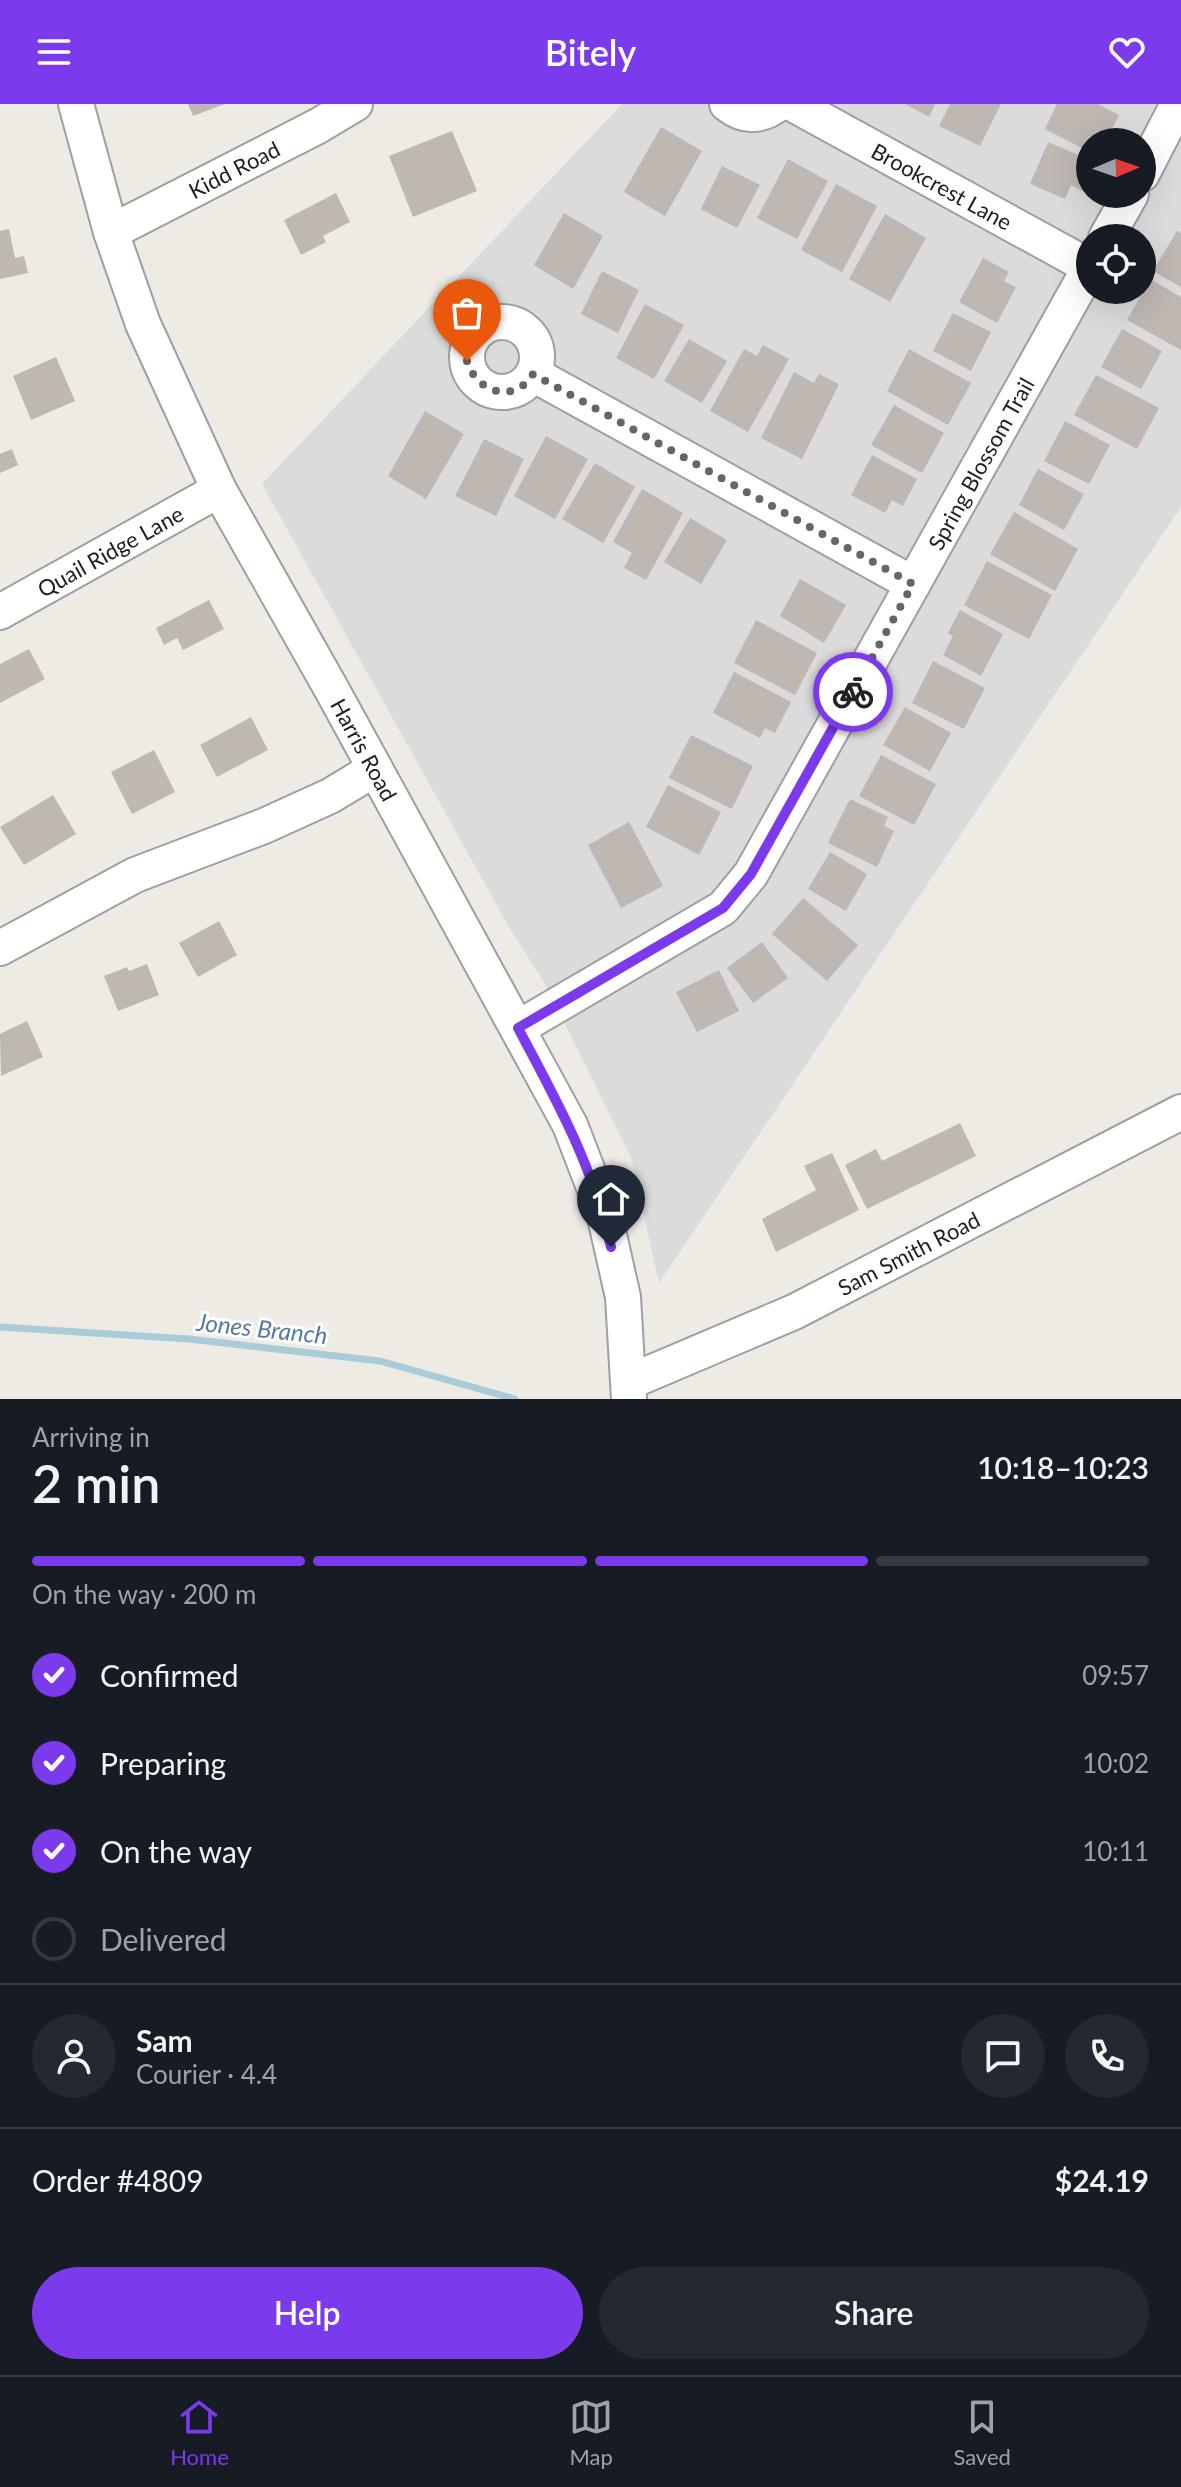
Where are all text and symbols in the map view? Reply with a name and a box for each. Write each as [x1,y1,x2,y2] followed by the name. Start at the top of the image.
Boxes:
[32,30,76,74] icon: menu
[545,30,636,74] text: Bitely
[1105,30,1149,74] icon: heart
[1076,128,1156,208] north arrow
[1076,128,1156,304] map controls
[184,135,284,204] street label: Kidd Road
[867,136,1017,235] street label: Brookcrest Lane
[1076,224,1156,304] button: locate
[433,279,501,361] pin
[445,291,489,335] icon: bag
[922,373,1039,554] street label: Spring Blossom Trail
[32,499,188,602] street label: Quail Ridge Lane
[813,652,893,732] courier
[831,670,875,714] icon: bike
[326,693,403,805] street label: Harris Road
[577,1165,645,1247] pin
[589,1177,633,1221] icon: home
[833,1205,984,1301] street label: Sam Smith Road
[194,1307,329,1349] water label: Jones Branch
[32,1421,150,1453] text: Arriving in
[977,1449,1149,1485] text: 10:18–10:23
[32,1452,160,1514] text: 2 min
[32,1578,256,1610] text: On the way · 200 m
[32,1653,76,1697] icon: check
[100,1657,239,1693] text: Confirmed
[1082,1659,1149,1691] text: 09:57
[32,1741,76,1785] icon: check
[100,1745,226,1781] text: Preparing
[1082,1747,1149,1779] text: 10:02
[32,1829,76,1873] icon: check
[100,1833,252,1869] text: On the way
[1082,1835,1149,1867] text: 10:11
[100,1921,227,1957] text: Delivered
[32,2014,116,2098] button: person
[961,2014,1045,2098] button: chat
[1065,2014,1149,2098] button: phone
[136,2022,193,2058] text: Sam
[136,2058,277,2090] text: Courier · 4.4
[32,2162,204,2198] text: Order #4809
[1055,2162,1149,2198] text: $24.19
[32,2267,583,2359] button: Help
[599,2267,1149,2359] button: Share
[170,2395,229,2470] tab: Home
[569,2395,613,2470] tab: Map
[953,2395,1011,2470] tab: Saved

